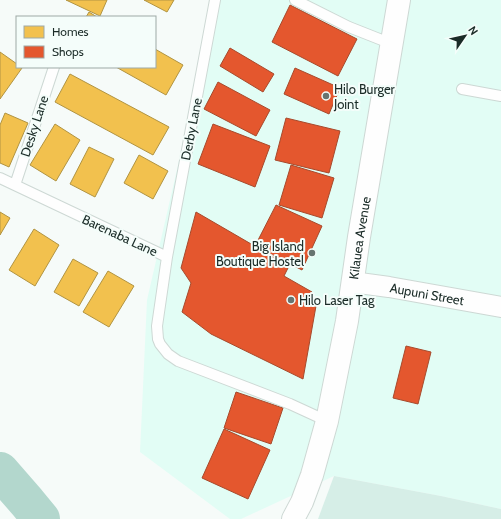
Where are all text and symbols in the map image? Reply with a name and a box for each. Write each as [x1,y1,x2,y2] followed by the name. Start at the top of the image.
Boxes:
[16,16,156,68] legend
[445,16,485,56] north arrow
[465,23,481,38] text: N
[52,24,89,39] text: Homes
[52,44,84,59] text: Shops
[333,81,396,112] place label: Hilo Burger Joint
[321,91,331,101] marker: Hilo Burger Joint
[17,93,52,159] street label: Desky Lane
[177,96,205,162] street label: Derby Lane
[345,195,374,280] street label: Kilauea Avenue
[80,211,160,260] street label: Barenaba Lane
[216,238,304,269] place label: Big Island Boutique Hostel
[307,248,317,258] marker: Big Island Boutique Hostel
[389,279,466,308] street label: Aupuni Street
[299,292,375,308] place label: Hilo Laser Tag
[286,295,296,305] marker: Hilo Laser Tag

